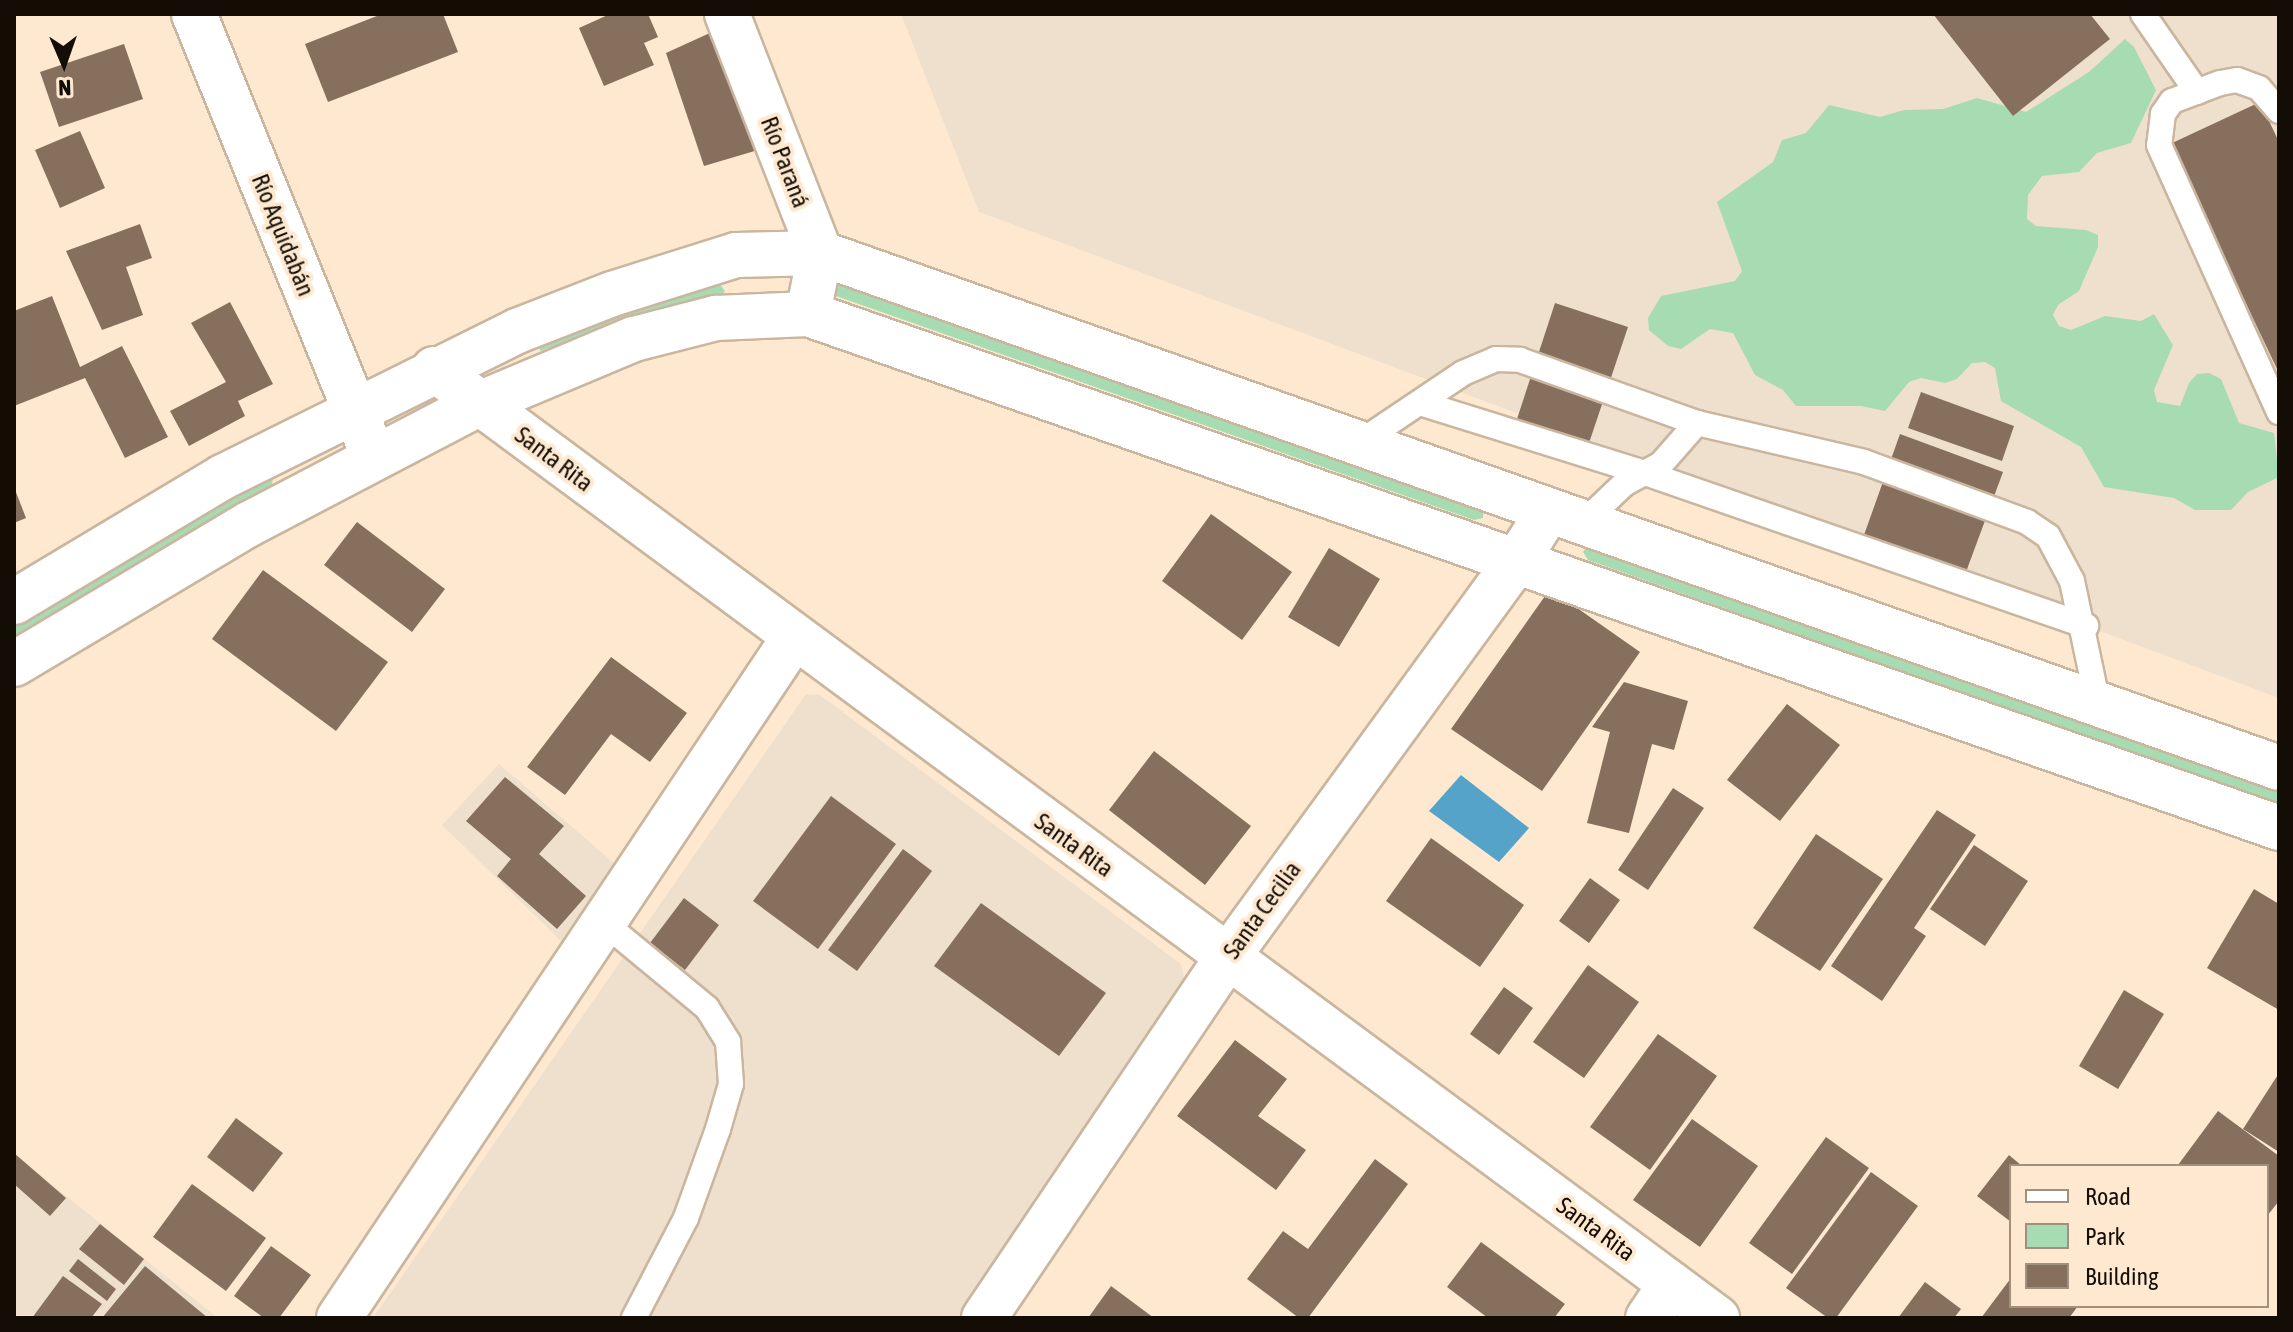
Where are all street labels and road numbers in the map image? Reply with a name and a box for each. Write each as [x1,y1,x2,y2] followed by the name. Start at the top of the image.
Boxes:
[755,112,815,212] street label: Río Paraná
[245,170,321,300] street label: Río Aquidabán
[509,420,599,498] street label: Santa Rita
[1029,807,1119,883] street label: Santa Rita
[1217,856,1307,964] street label: Santa Cecilia
[1551,1191,1641,1267] street label: Santa Rita

